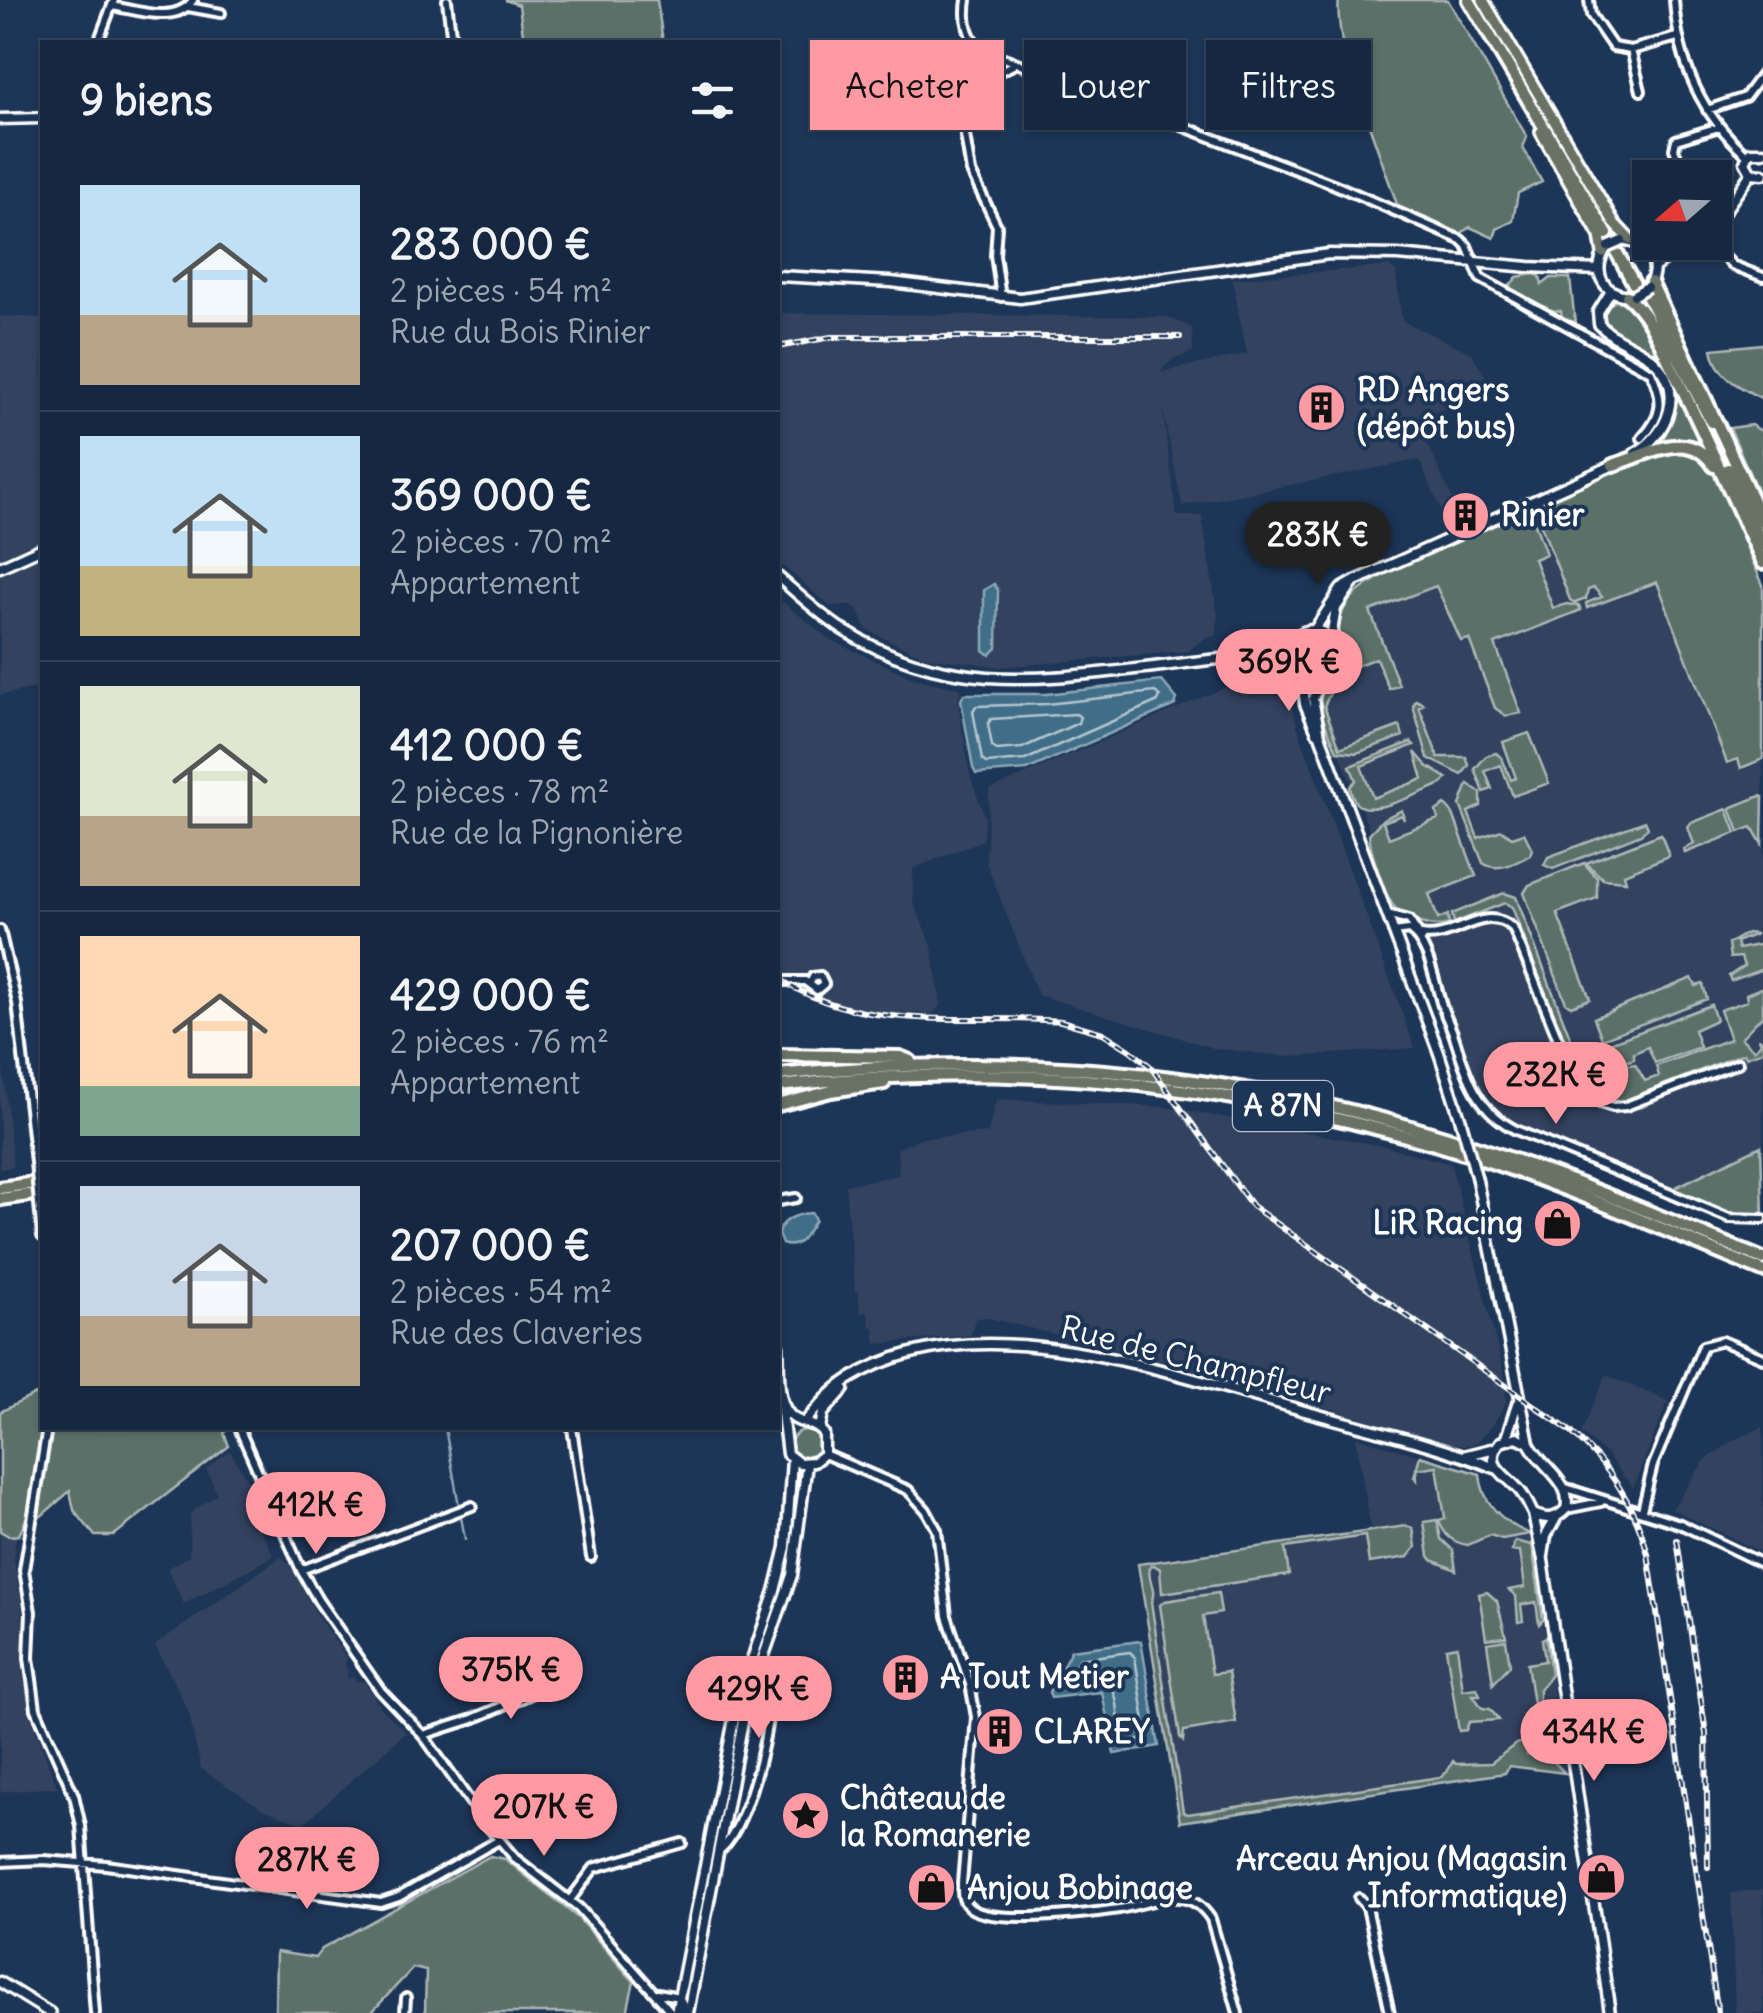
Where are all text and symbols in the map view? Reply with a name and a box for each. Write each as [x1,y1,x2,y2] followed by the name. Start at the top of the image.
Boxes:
[810,40,1004,130] chip: Acheter
[1024,40,1186,130] chip: Louer
[1206,40,1371,130] chip: Filtres
[685,73,740,128] icon: filters
[80,74,213,126] text: 9 biens
[1632,160,1732,260] north arrow
[1632,160,1732,260] map controls
[390,218,591,270] text: 283 000 €
[160,225,280,345] icon: home
[390,270,612,311] text: 2 pièces · 54 m²
[390,311,650,352] text: Rue du Bois Rinier
[1357,369,1515,447] place label: RD Angers (dépôt bus)
[1296,382,1348,434] building icon: RD Angers (dépôt bus)
[390,469,592,521] text: 369 000 €
[160,476,280,596] icon: home
[1440,489,1492,541] building icon: Rinier
[1501,494,1585,535] place label: Rinier
[1237,502,1399,587] pin: 283K €
[1267,514,1369,555] text: 283K €
[390,521,612,562] text: 2 pièces · 70 m²
[390,562,580,603] text: Appartement
[1208,629,1370,714] pin: 369K €
[1237,641,1341,682] text: 369K €
[390,719,583,771] text: 412 000 €
[160,726,280,846] icon: home
[390,771,609,812] text: 2 pièces · 78 m²
[390,812,683,853] text: Rue de la Pignonière
[390,969,591,1021] text: 429 000 €
[160,976,280,1096] icon: home
[390,1021,609,1062] text: 2 pièces · 76 m²
[1475,1042,1637,1127] pin: 232K €
[1505,1054,1607,1095] text: 232K €
[390,1062,580,1103] text: Appartement
[1233,1081,1333,1131] road number: A 87N
[1532,1197,1584,1249] shop icon: LiR Racing
[1372,1202,1523,1243] place label: LiR Racing
[390,1219,591,1271] text: 207 000 €
[160,1226,280,1346] icon: home
[390,1271,612,1312] text: 2 pièces · 54 m²
[1056,1306,1336,1413] street label: Rue de Champfleur
[390,1312,643,1353] text: Rue des Claveries
[235,1472,397,1557] pin: 412K €
[268,1484,364,1525] text: 412K €
[430,1637,592,1722] pin: 375K €
[461,1649,561,1690] text: 375K €
[879,1651,931,1703] building icon: A Tout Metier
[678,1656,840,1741] pin: 429K €
[940,1656,1130,1697] place label: A Tout Metier
[708,1668,810,1709] text: 429K €
[1513,1699,1675,1784] pin: 434K €
[973,1706,1025,1758] building icon: CLAREY
[1034,1711,1150,1752] place label: CLAREY
[1542,1711,1646,1752] text: 434K €
[463,1774,625,1859] pin: 207K €
[840,1777,1031,1855] place label: Château de la Romanerie
[493,1786,595,1827] text: 207K €
[779,1790,831,1842] place icon: Château de la Romanerie
[226,1827,388,1912] pin: 287K €
[1236,1838,1567,1916] place label: Arceau Anjou (Magasin Informatique)
[257,1839,357,1880] text: 287K €
[1576,1851,1628,1903] shop icon: Arceau Anjou (Magasin Informatique)
[906,1862,958,1914] shop icon: Anjou Bobinage
[967,1867,1193,1908] place label: Anjou Bobinage

